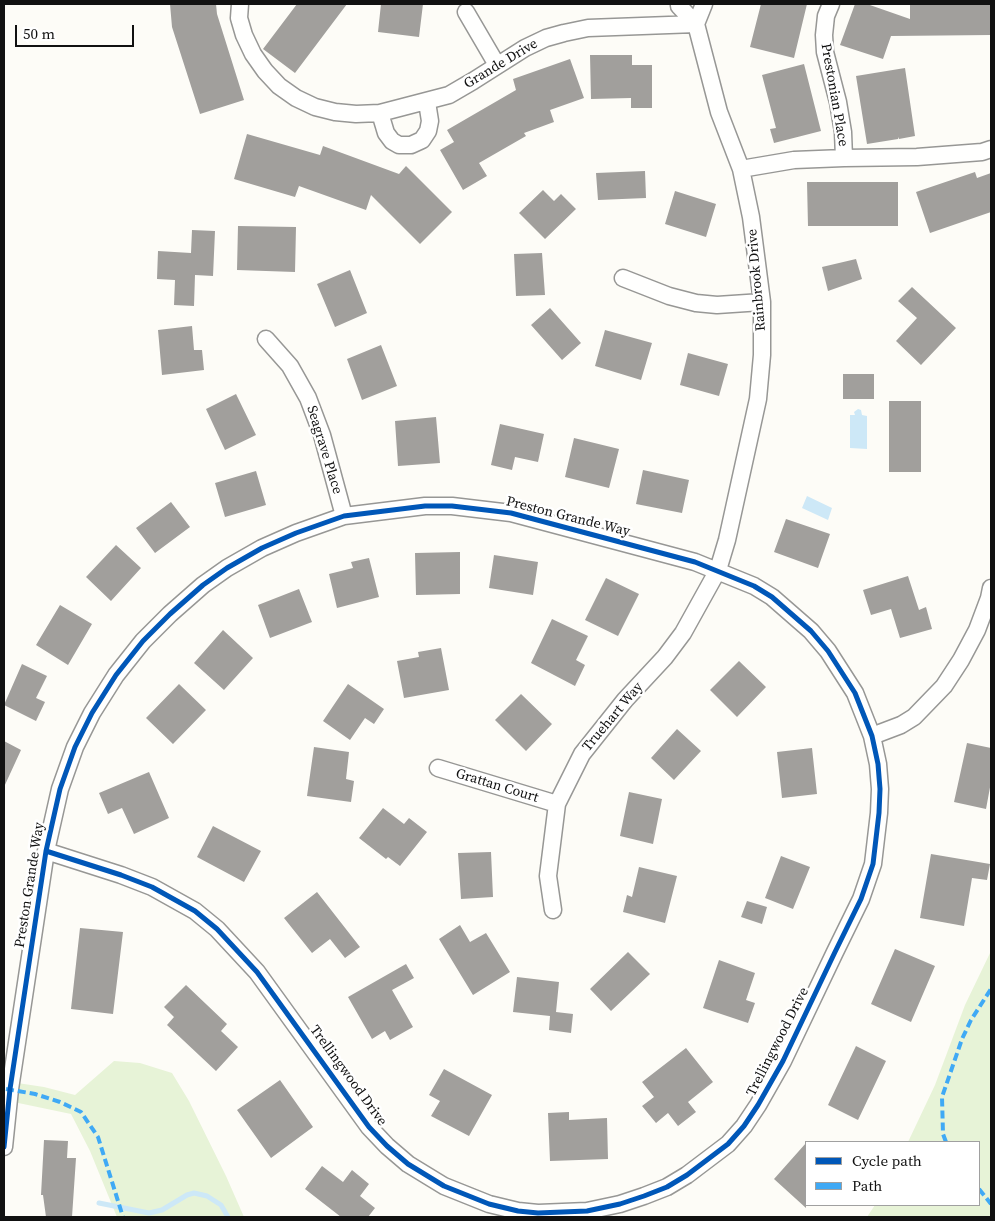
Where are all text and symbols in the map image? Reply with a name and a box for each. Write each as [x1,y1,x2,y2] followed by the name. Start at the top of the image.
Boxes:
[18,15,136,47] scale bar
[23,23,55,44] text: 50 m
[461,35,541,93] street label: Grande Drive
[817,42,851,148] street label: Prestonian Place
[744,228,770,332] street label: Rainbrook Drive
[303,404,345,496] street label: Seagrave Place
[504,493,632,541] street label: Preston Grande Way
[579,679,647,755] street label: Truehart Way
[454,765,540,807] street label: Grattan Court
[12,821,48,949] street label: Preston Grande Way
[743,985,813,1099] street label: Trellingwood Drive
[306,1023,390,1129] street label: Trellingwood Drive
[805,1141,980,1206] legend
[852,1150,922,1171] text: Cycle path
[852,1175,882,1196] text: Path

